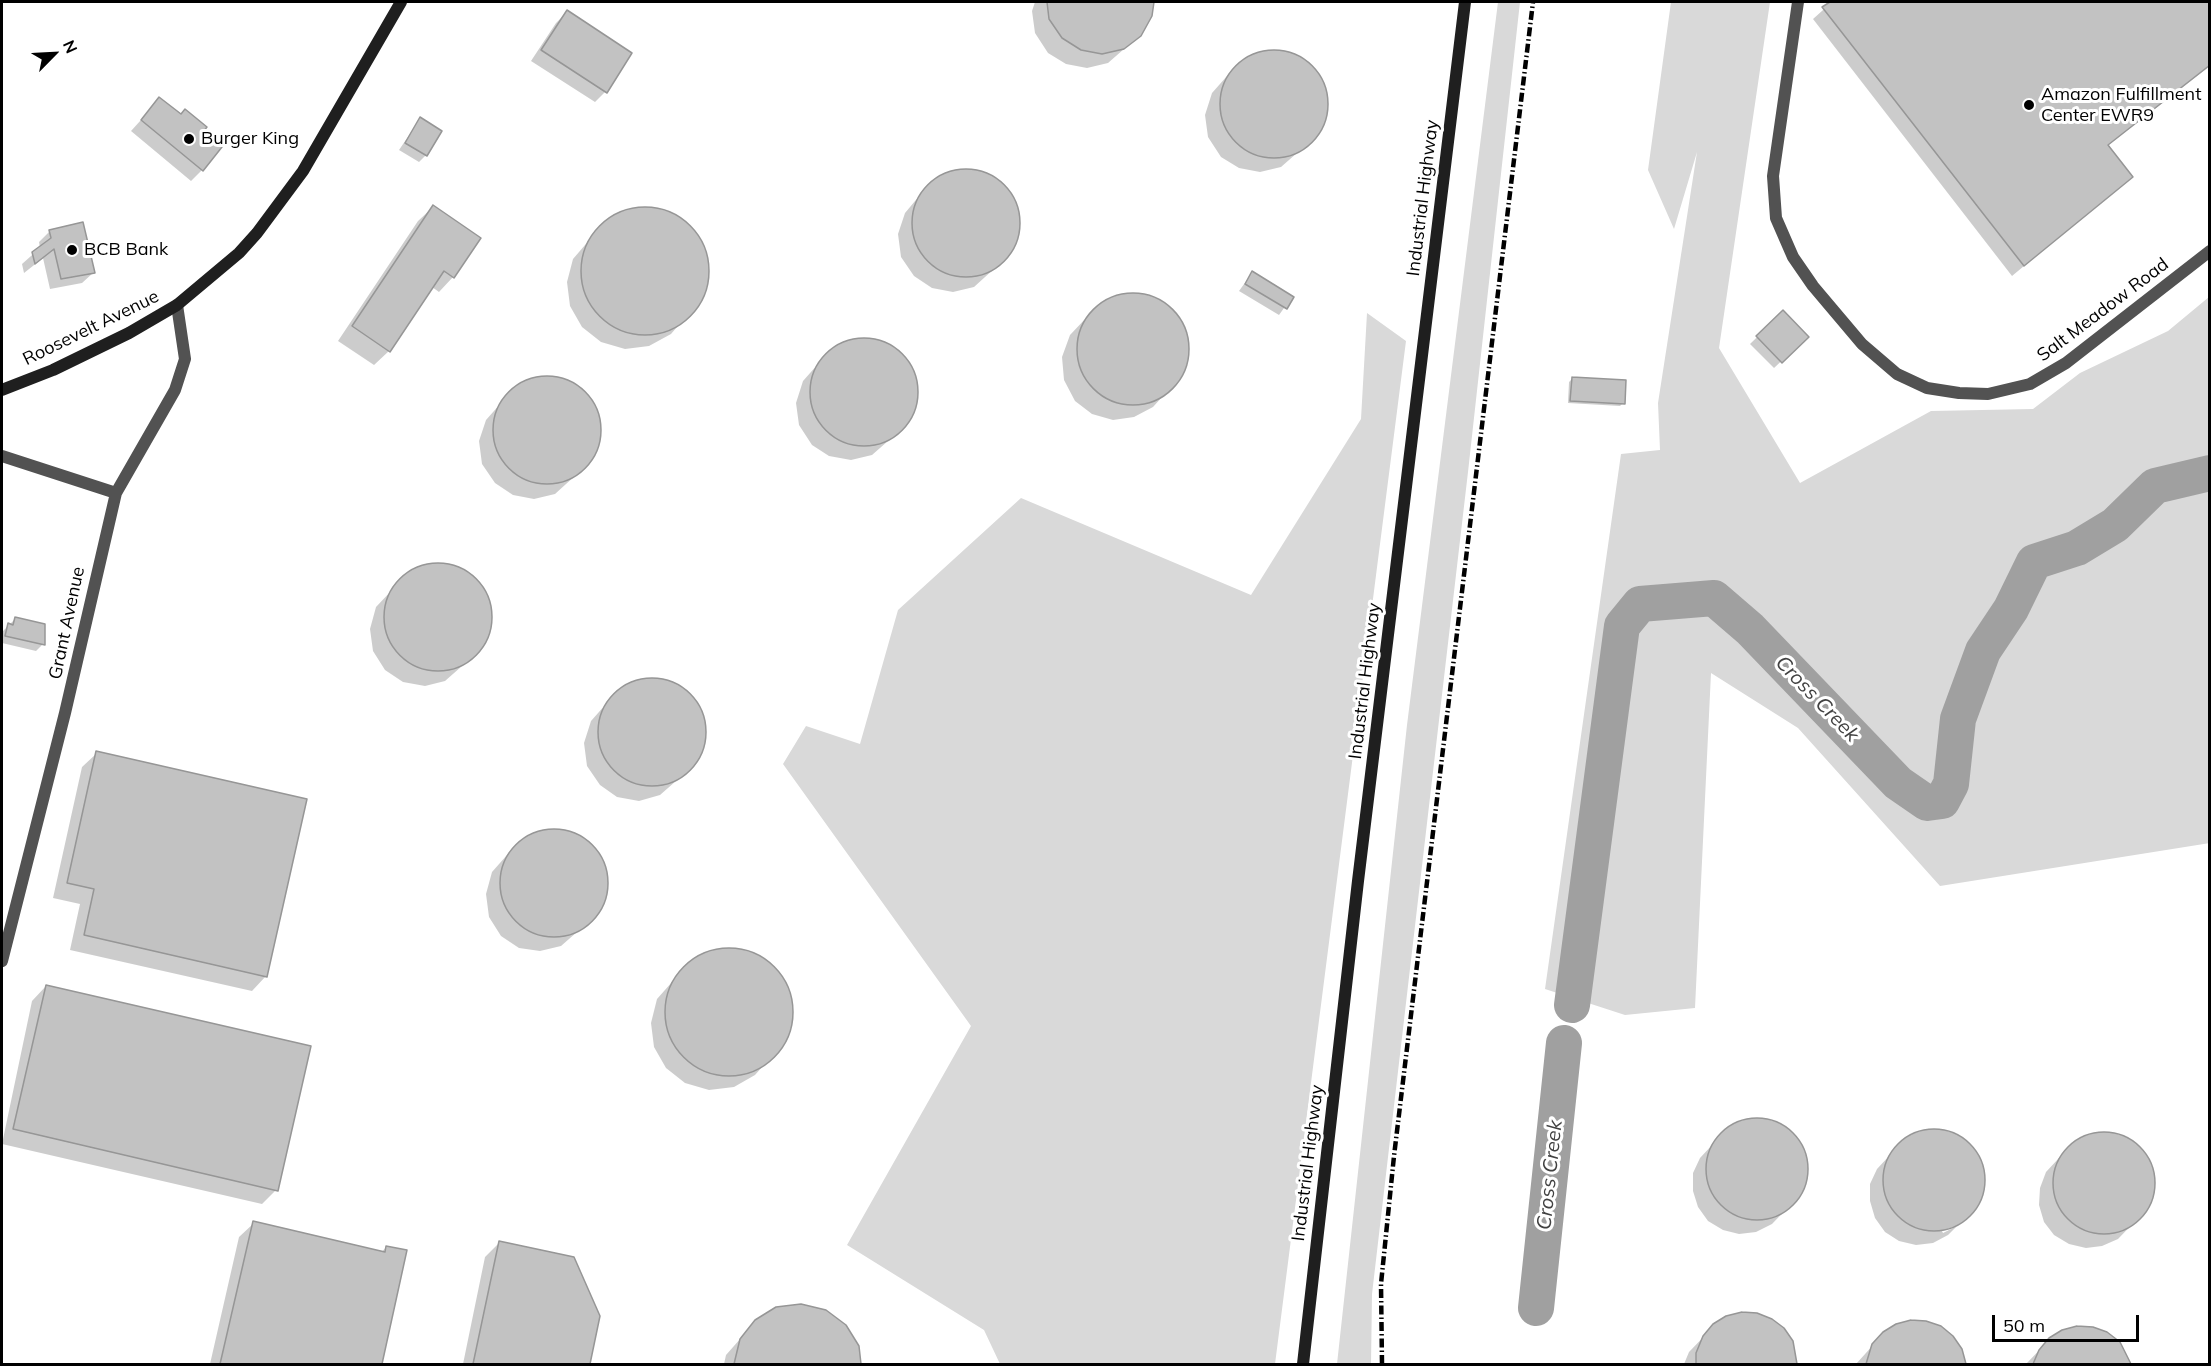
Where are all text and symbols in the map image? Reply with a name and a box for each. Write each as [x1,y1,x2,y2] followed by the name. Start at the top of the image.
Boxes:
[24,24,84,84] north arrow
[59,37,82,56] text: N
[2041,84,2201,127] place label: Amazon Fulfillment Center EWR9
[2022,98,2036,112] marker: Amazon Fulfillment Center EWR9
[1403,119,1443,277] street label: Industrial Highway
[201,128,299,150] place label: Burger King
[182,132,196,146] marker: Burger King
[84,239,168,261] place label: BCB Bank
[65,243,79,257] marker: BCB Bank
[2033,254,2173,366] street label: Salt Meadow Road
[19,286,163,370] street label: Roosevelt Avenue
[45,565,89,681] street label: Grant Avenue
[1345,602,1385,760] street label: Industrial Highway
[1770,651,1864,747] water label: Cross Creek
[1288,1084,1328,1242] street label: Industrial Highway
[1532,1119,1568,1231] water label: Cross Creek
[1995,1303,2142,1341] scale bar
[2003,1314,2045,1337] text: 50 m

